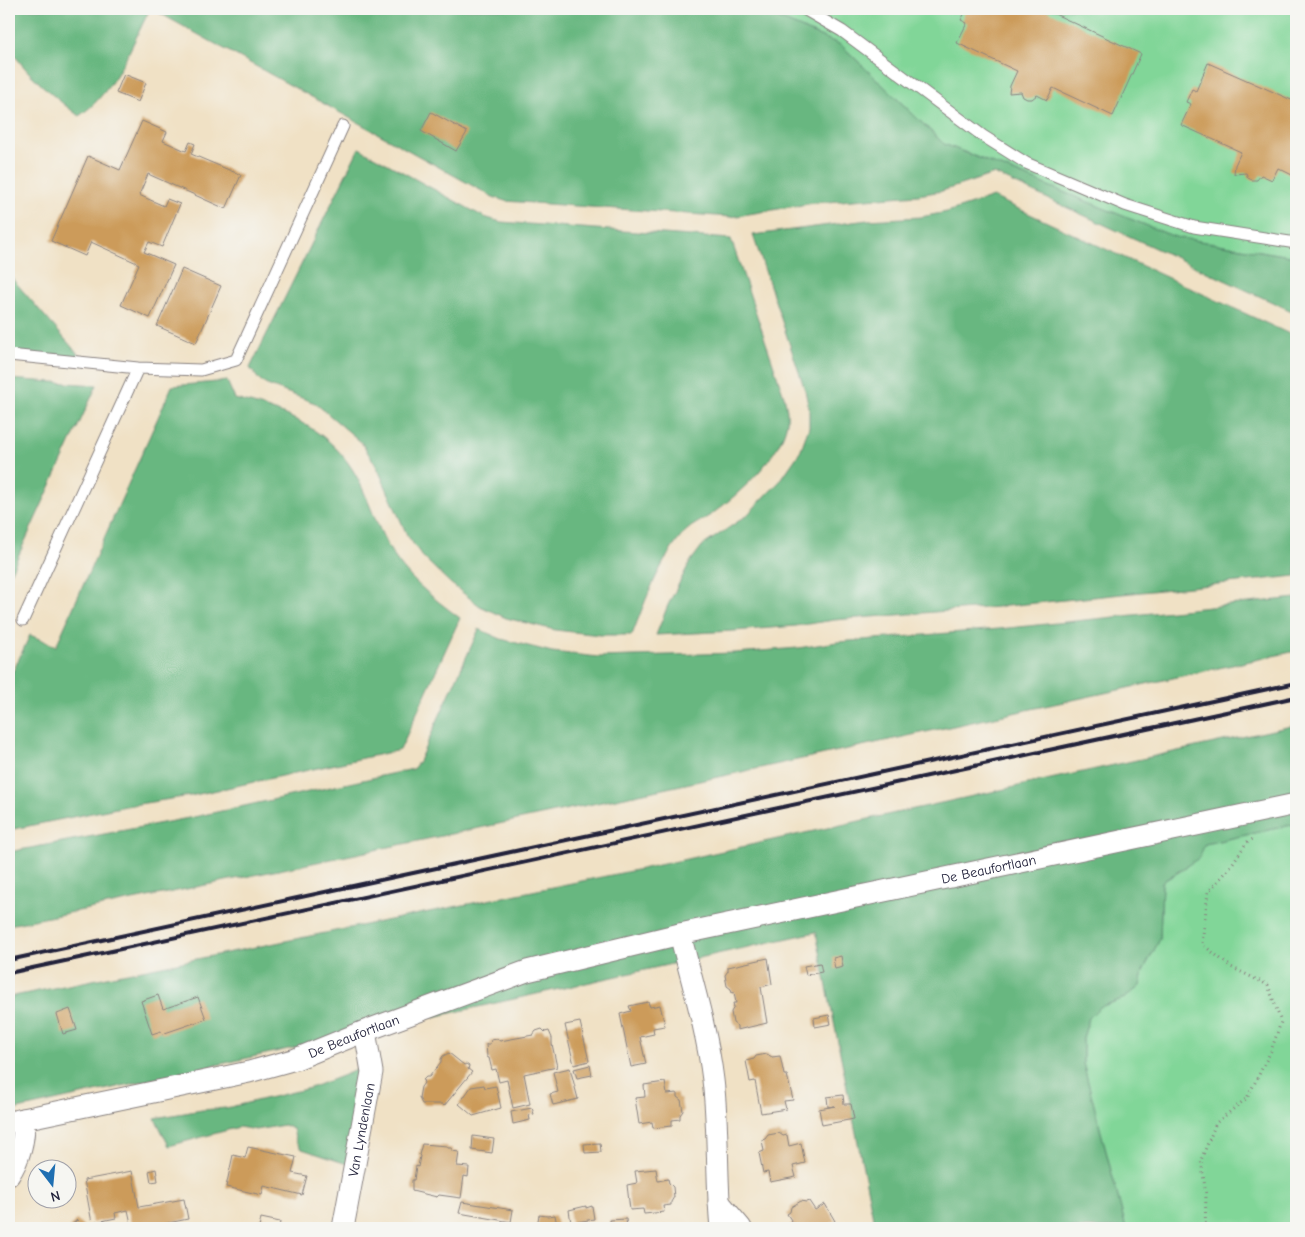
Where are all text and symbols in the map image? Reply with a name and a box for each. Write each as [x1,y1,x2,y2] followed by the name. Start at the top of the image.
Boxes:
[940,851,1038,887] street label: De Beaufortlaan
[306,1011,402,1062] street label: De Beaufortlaan
[344,1081,378,1178] street label: Van Lyndenlaan
[28,1160,78,1210] north arrow
[49,1187,62,1205] text: N

